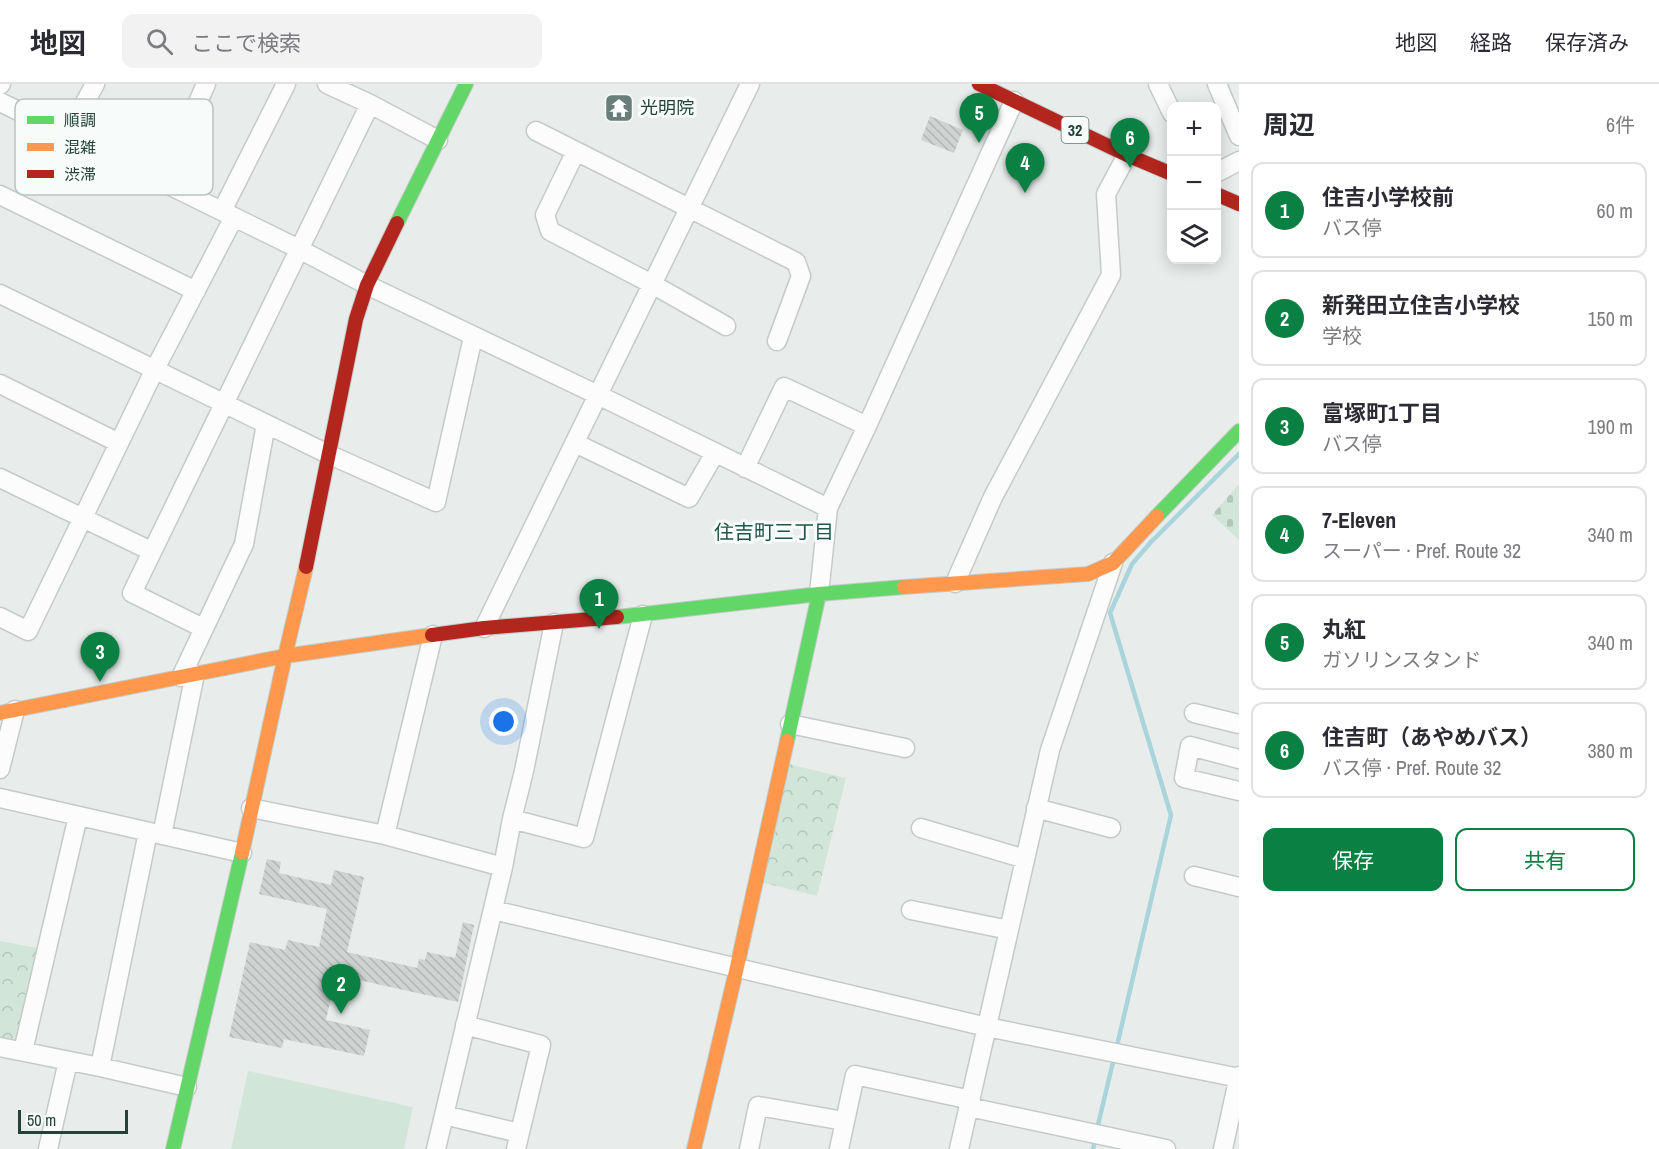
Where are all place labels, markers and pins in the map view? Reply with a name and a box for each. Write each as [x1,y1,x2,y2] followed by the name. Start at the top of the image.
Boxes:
[603,92,635,124] temple icon: 光明院
[960,94,998,143] pin: 5
[640,95,694,120] place label: 光明院
[1110,118,1150,168] pin: 6
[1006,144,1044,193] pin: 4
[580,580,618,629] pin: 1
[80,632,120,682] pin: 3
[322,964,360,1014] pin: 2

